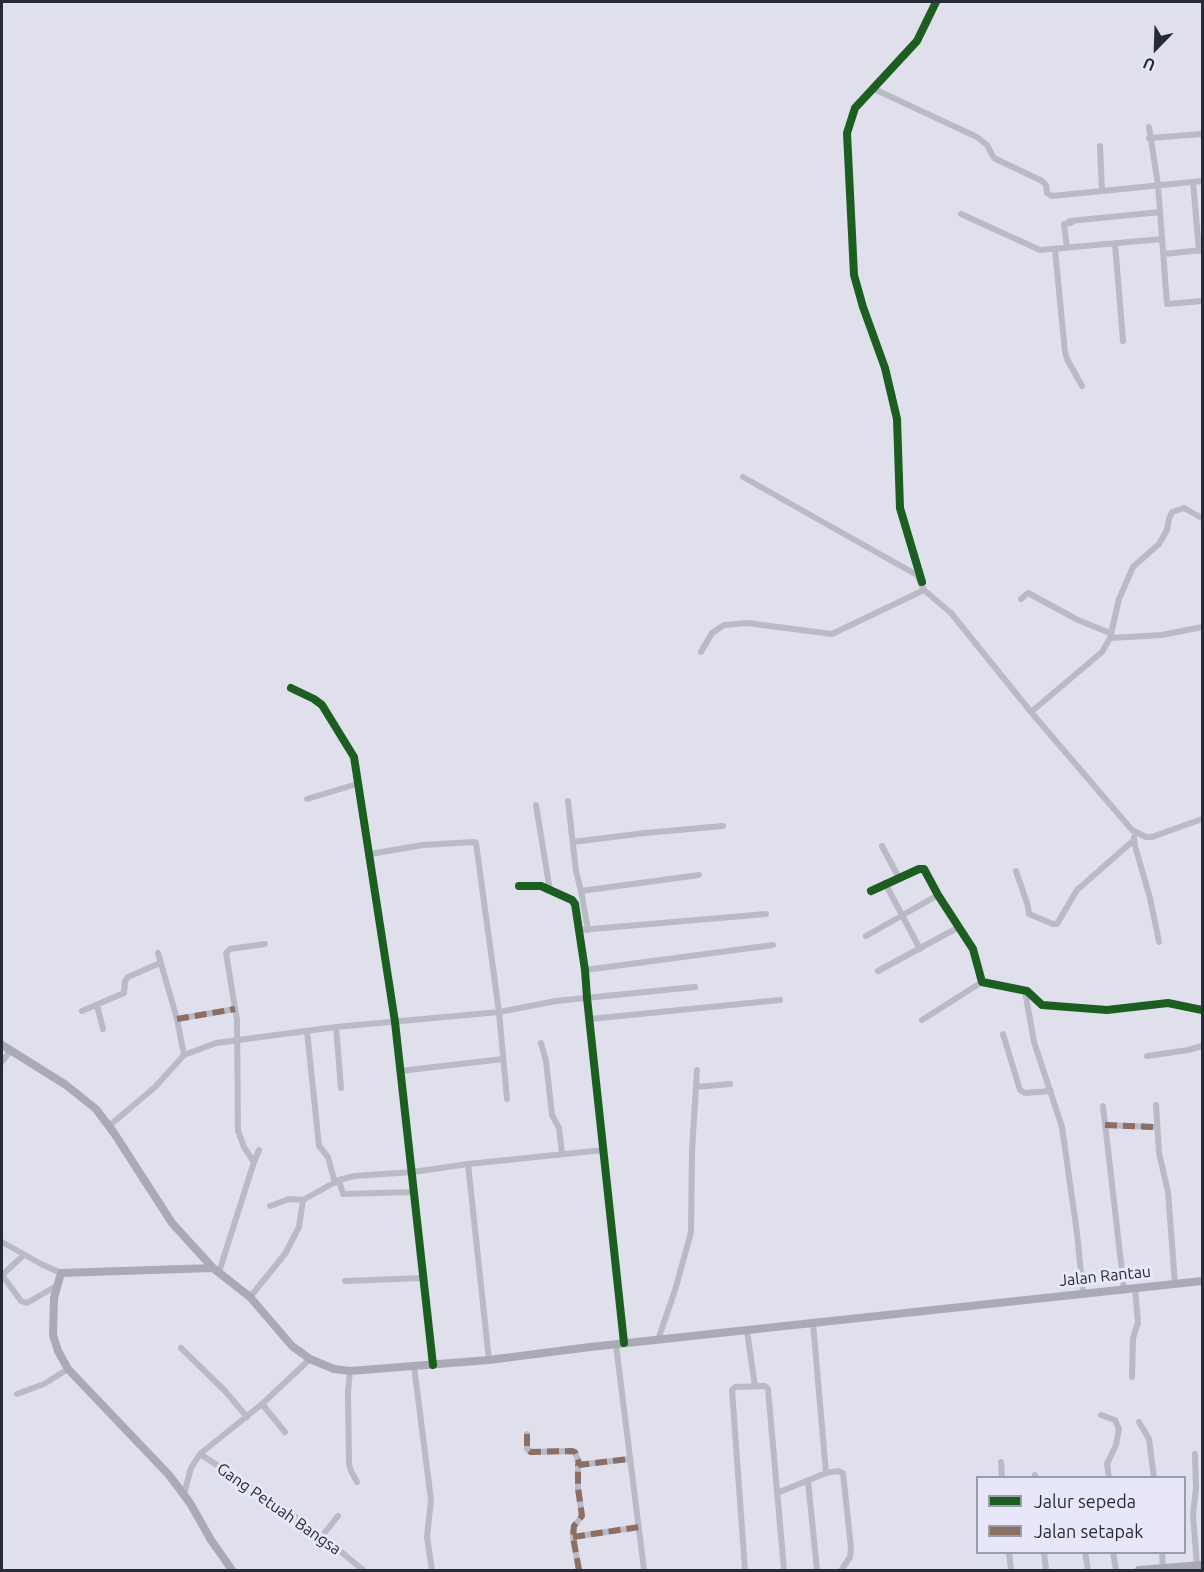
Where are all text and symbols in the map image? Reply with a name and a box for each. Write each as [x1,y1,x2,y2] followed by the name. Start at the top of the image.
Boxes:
[1126,18,1186,78] north arrow
[1140,54,1158,75] text: U
[1058,1262,1152,1290] street label: Jalan Rantau
[213,1459,345,1559] street label: Gang Petuah Bangsa
[976,1476,1186,1554] legend
[1034,1491,1136,1511] text: Jalur sepeda
[1034,1521,1143,1541] text: Jalan setapak

